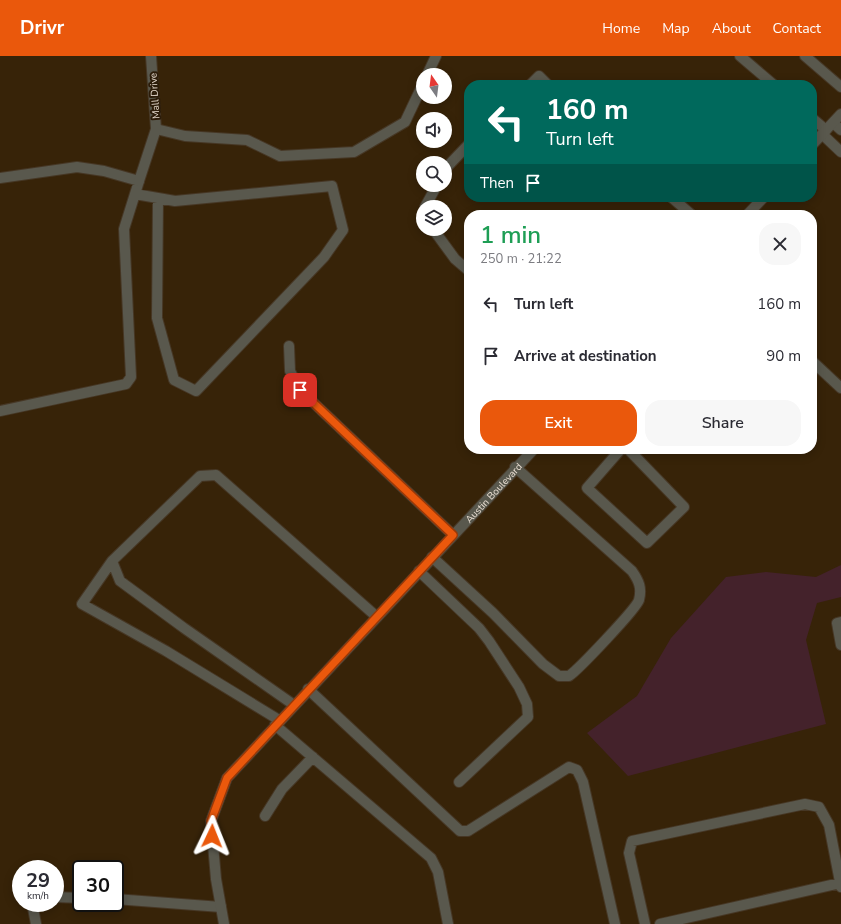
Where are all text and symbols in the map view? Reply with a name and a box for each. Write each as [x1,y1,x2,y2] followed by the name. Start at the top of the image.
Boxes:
[20,15,64,41] text: Drivr
[602,19,640,38] text: Home
[662,19,690,38] text: Map
[712,19,751,38] text: About
[773,19,821,38] text: Contact
[416,68,452,104] north arrow
[416,68,452,236] map controls
[146,72,164,119] street label: Mall Drive
[546,91,629,129] text: 160 m
[480,96,532,148] icon: left
[416,112,452,148] button: sound
[546,127,614,151] text: Turn left
[416,156,452,192] button: search
[522,172,544,194] icon: arrive
[480,173,514,193] text: Then
[416,200,452,236] button: layers
[480,219,541,251] text: 1 min
[759,223,801,265] button: close
[480,250,562,268] text: 250 m · 21:22
[480,293,502,315] icon: left
[514,294,573,314] text: Turn left
[757,294,801,314] text: 160 m
[480,345,502,367] icon: arrive
[514,346,657,366] text: Arrive at destination
[766,346,801,366] text: 90 m
[283,373,317,407] pin
[289,379,311,401] icon: arrive
[480,400,637,446] button: Exit
[645,400,801,446] button: Share
[462,460,526,527] street label: Austin Boulevard
[191,815,233,857] position arrow
[72,860,124,912] speed limit sign: 30
[26,867,50,894] text: 29
[27,889,49,903] text: km/h

